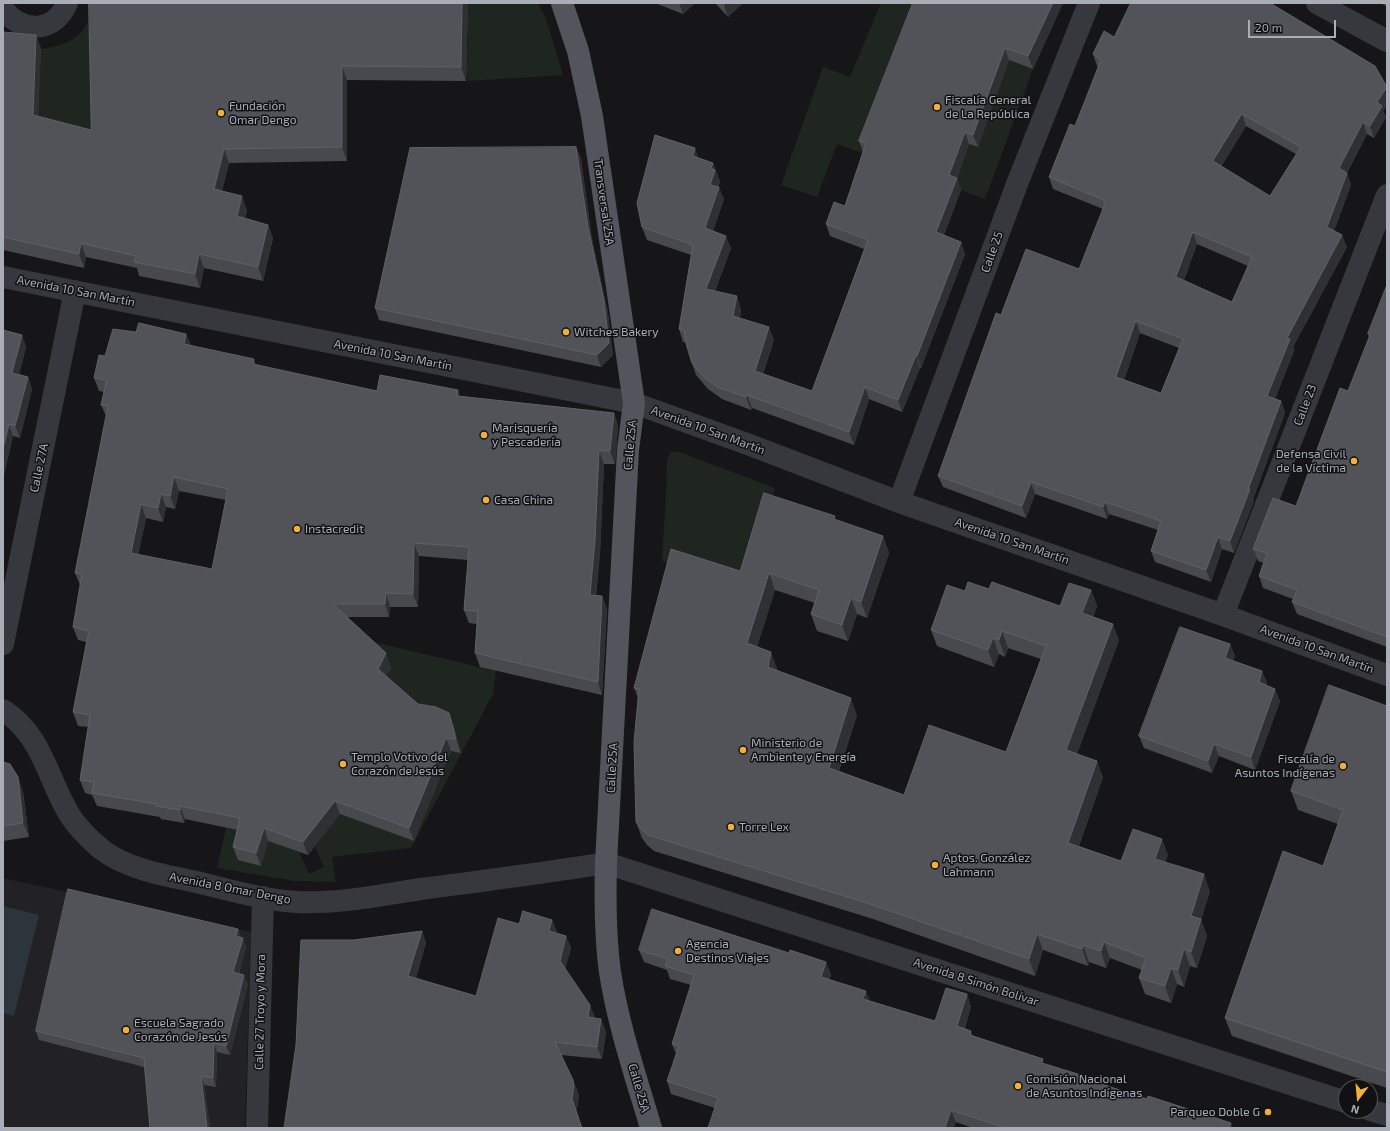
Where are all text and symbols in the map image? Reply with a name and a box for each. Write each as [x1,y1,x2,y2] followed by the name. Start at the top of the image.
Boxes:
[1250,12,1338,38] scale bar
[1255,20,1282,34] text: 20 m
[945,93,1031,121] place label: Fiscalía General de La República
[229,99,296,127] place label: Fundación Omar Dengo
[932,102,942,112] marker: Fiscalía General de La República
[216,108,226,118] marker: Fundación Omar Dengo
[591,158,617,246] street label: Transversal 25A
[978,229,1006,275] street label: Calle 25
[16,272,136,310] street label: Avenida 10 San Martín
[574,325,659,339] place label: Witches Bakery
[561,327,571,337] marker: Witches Bakery
[333,336,453,374] street label: Avenida 10 San Martín
[1291,382,1319,428] street label: Calle 23
[649,403,767,457] street label: Avenida 10 San Martín
[621,419,639,471] street label: Calle 25A
[492,421,561,449] place label: Marisquería y Pescadería
[479,430,489,440] marker: Marisquería y Pescadería
[27,442,51,494] street label: Calle 27A
[1276,447,1346,475] place label: Defensa Civil de la Víctima
[1349,456,1359,466] marker: Defensa Civil de la Víctima
[494,493,553,507] place label: Casa China
[481,495,491,505] marker: Casa China
[953,515,1071,567] street label: Avenida 10 San Martín
[305,522,364,536] place label: Instacredit
[292,524,302,534] marker: Instacredit
[1258,622,1376,676] street label: Avenida 10 San Martín
[751,736,856,764] place label: Ministerio de Ambiente y Energía
[603,742,621,794] street label: Calle 25A
[738,745,748,755] marker: Ministerio de Ambiente y Energía
[351,750,447,778] place label: Templo Votivo del Corazón de Jesús
[1235,752,1335,780] place label: Fiscalía de Asuntos Indígenas
[338,759,348,769] marker: Templo Votivo del Corazón de Jesús
[1338,761,1348,771] marker: Fiscalía de Asuntos Indígenas
[739,820,789,834] place label: Torre Lex
[726,822,736,832] marker: Torre Lex
[943,851,1030,879] place label: Aptos. González Lahmann
[930,860,940,870] marker: Aptos. González Lahmann
[168,869,292,907] street label: Avenida 8 Omar Dengo
[686,937,769,965] place label: Agencia Destinos Viajes
[673,946,683,956] marker: Agencia Destinos Viajes
[252,954,268,1070] street label: Calle 27 Troyo y Mora
[911,955,1041,1009] street label: Avenida 8 Simón Bolívar
[134,1016,227,1044] place label: Escuela Sagrado Corazón de Jesús
[121,1025,131,1035] marker: Escuela Sagrado Corazón de Jesús
[625,1062,653,1114] street label: Calle 25A
[1026,1072,1142,1100] place label: Comisión Nacional de Asuntos Indígenas
[1338,1079,1378,1119] north arrow
[1013,1081,1023,1091] marker: Comisión Nacional de Asuntos Indígenas
[1349,1103,1360,1117] text: N
[1170,1105,1260,1119] place label: Parqueo Doble G
[1263,1107,1273,1117] marker: Parqueo Doble G

